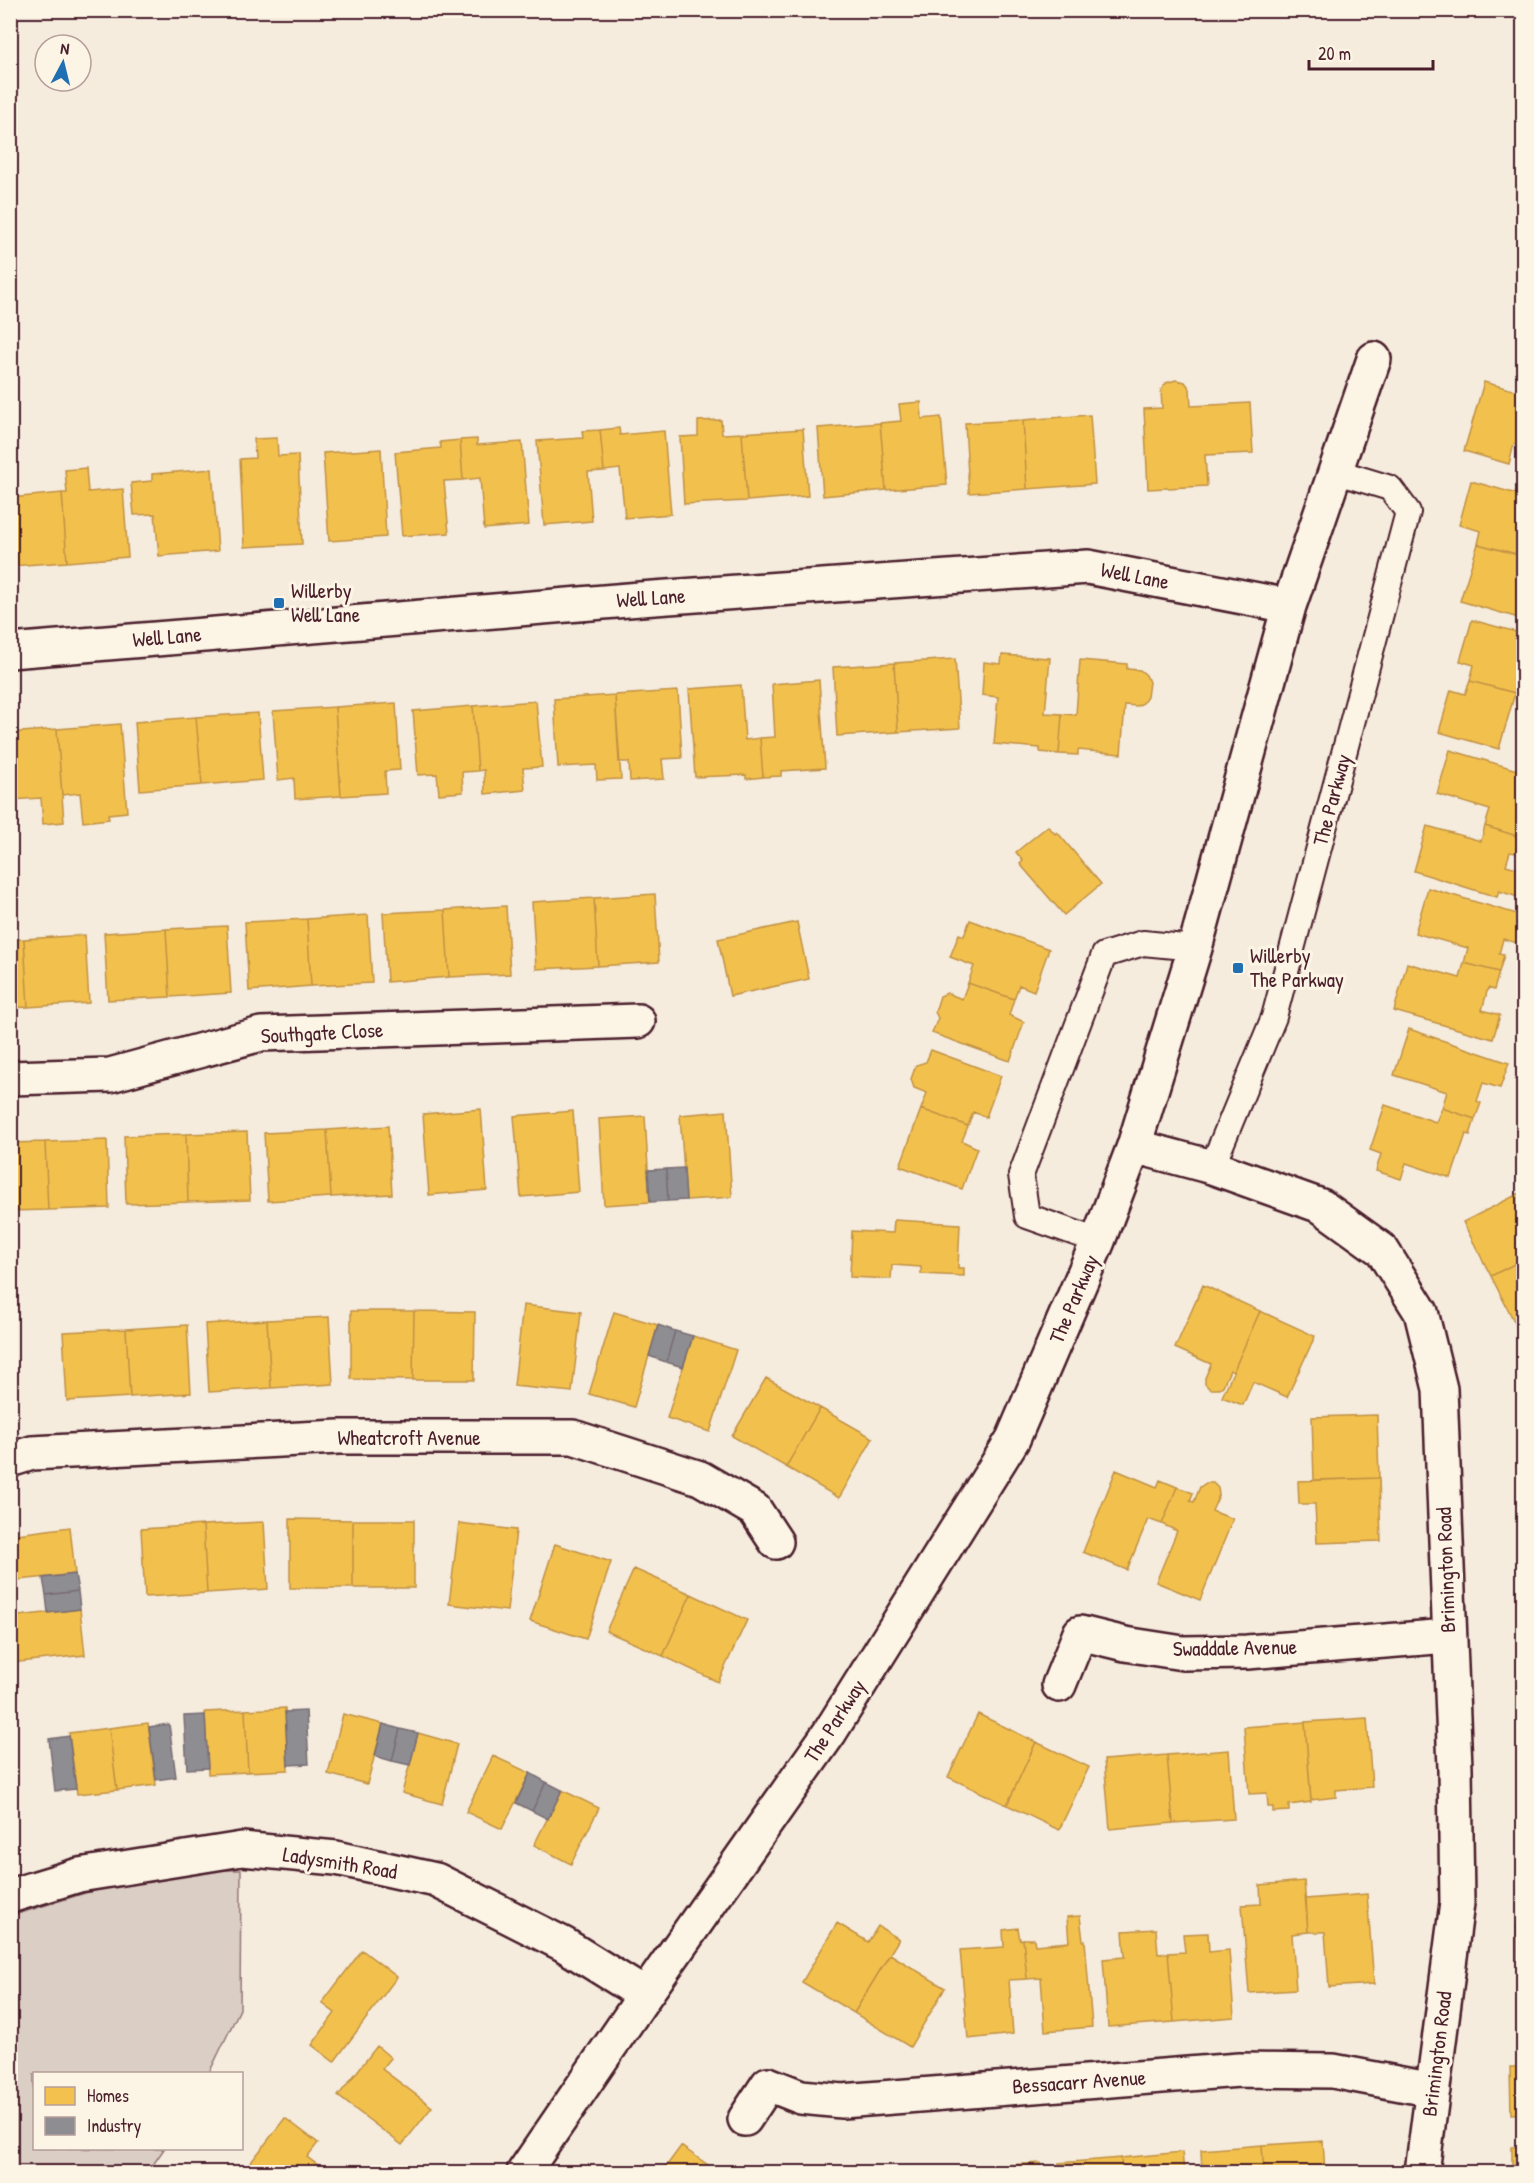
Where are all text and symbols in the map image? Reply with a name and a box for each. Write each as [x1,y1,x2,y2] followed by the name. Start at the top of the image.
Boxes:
[33,33,93,93] north arrow
[1309,33,1434,71] scale bar
[59,37,71,60] text: N
[1318,41,1351,66] text: 20 m
[1098,555,1172,596] street label: Well Lane
[291,576,360,629] place label: Willerby Well Lane
[615,581,686,614] street label: Well Lane
[272,596,286,610] marker: Willerby Well Lane
[131,619,203,654] street label: Well Lane
[1305,751,1358,849] street label: The Parkway
[1250,941,1344,994] place label: Willerby The Parkway
[1231,961,1245,975] marker: Willerby The Parkway
[260,1015,384,1050] street label: Southgate Close
[1042,1250,1105,1348] street label: The Parkway
[337,1423,481,1452] street label: Wheatcroft Avenue
[1429,1507,1462,1633] street label: Brimington Road
[1173,1632,1297,1663] street label: Swaddale Avenue
[797,1673,872,1768] street label: The Parkway
[281,1839,399,1886] street label: Ladysmith Road
[1414,1990,1459,2118] street label: Brimington Road
[1011,2062,1147,2101] street label: Bessacarr Avenue
[33,2072,243,2150] legend
[87,2083,129,2108] text: Homes
[87,2113,142,2138] text: Industry

